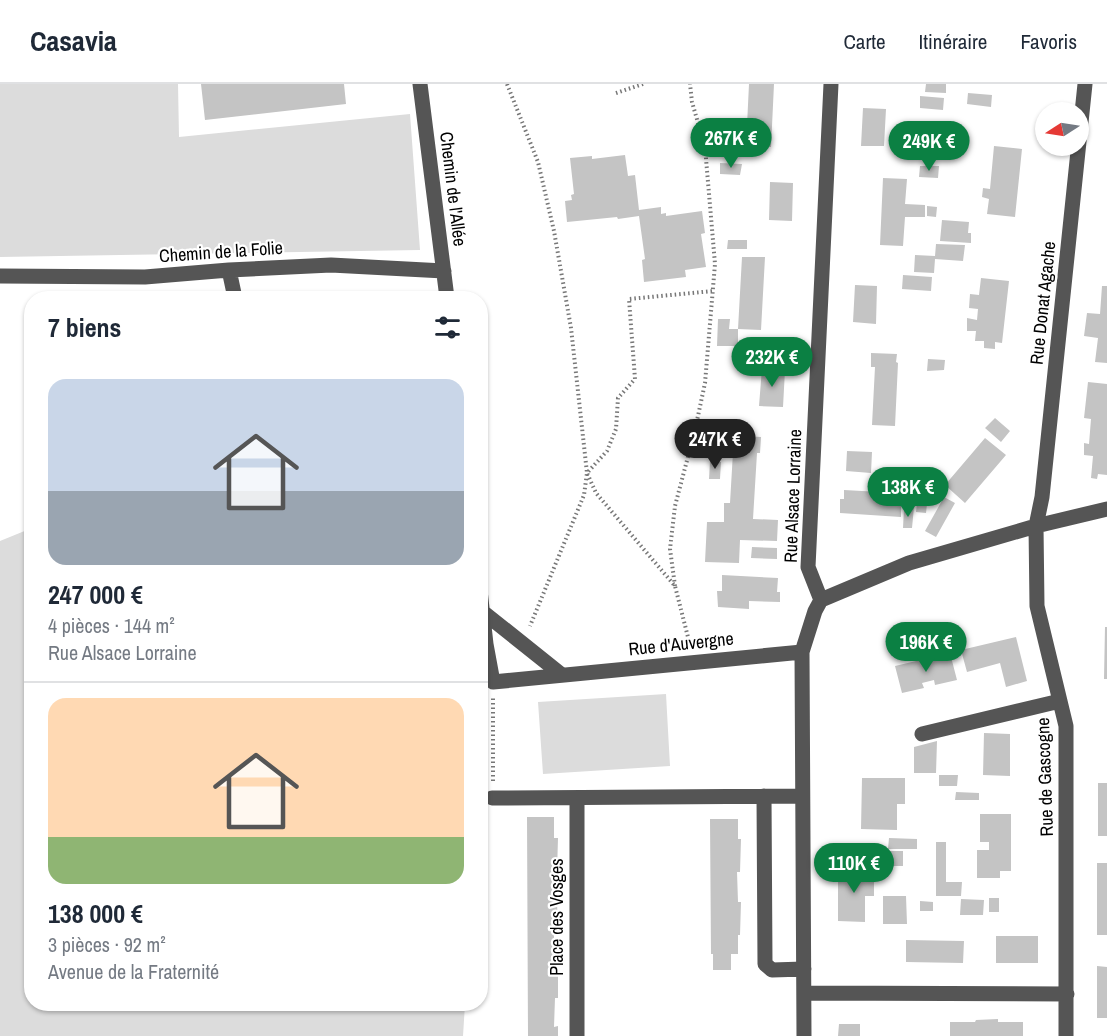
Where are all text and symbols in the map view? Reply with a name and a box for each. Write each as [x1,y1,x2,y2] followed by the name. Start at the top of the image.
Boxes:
[30,22,117,60] text: Casavia
[843,27,886,56] text: Carte
[919,27,987,56] text: Itinéraire
[1020,27,1077,56] text: Favoris
[1035,102,1089,156] north arrow
[1035,102,1089,156] map controls
[682,118,780,169] pin: 267K €
[880,121,978,172] pin: 249K €
[705,124,757,151] text: 267K €
[903,127,955,154] text: 249K €
[434,130,473,248] street label: Chemin de l'Allée
[158,235,284,268] street label: Chemin de la Folie
[1024,240,1061,366] street label: Rue Donat Agache
[48,310,121,345] text: 7 biens
[431,311,464,344] icon: filters
[723,337,821,388] pin: 232K €
[746,343,798,370] text: 232K €
[202,418,310,526] icon: home
[666,419,764,470] pin: 247K €
[689,425,741,452] text: 247K €
[778,429,807,563] street label: Rue Alsace Lorraine
[859,467,957,518] pin: 138K €
[882,473,934,500] text: 138K €
[48,577,143,612] text: 247 000 €
[48,612,175,639] text: 4 pièces · 144 m²
[877,622,975,673] pin: 196K €
[627,626,735,661] street label: Rue d'Auvergne
[900,628,952,655] text: 196K €
[48,639,197,666] text: Rue Alsace Lorraine
[1030,717,1059,837] street label: Rue de Gascogne
[202,737,310,845] icon: home
[805,843,903,894] pin: 110K €
[828,849,880,876] text: 110K €
[544,858,569,976] street label: Place des Vosges
[48,896,143,931] text: 138 000 €
[48,931,166,958] text: 3 pièces · 92 m²
[48,958,219,985] text: Avenue de la Fraternité

